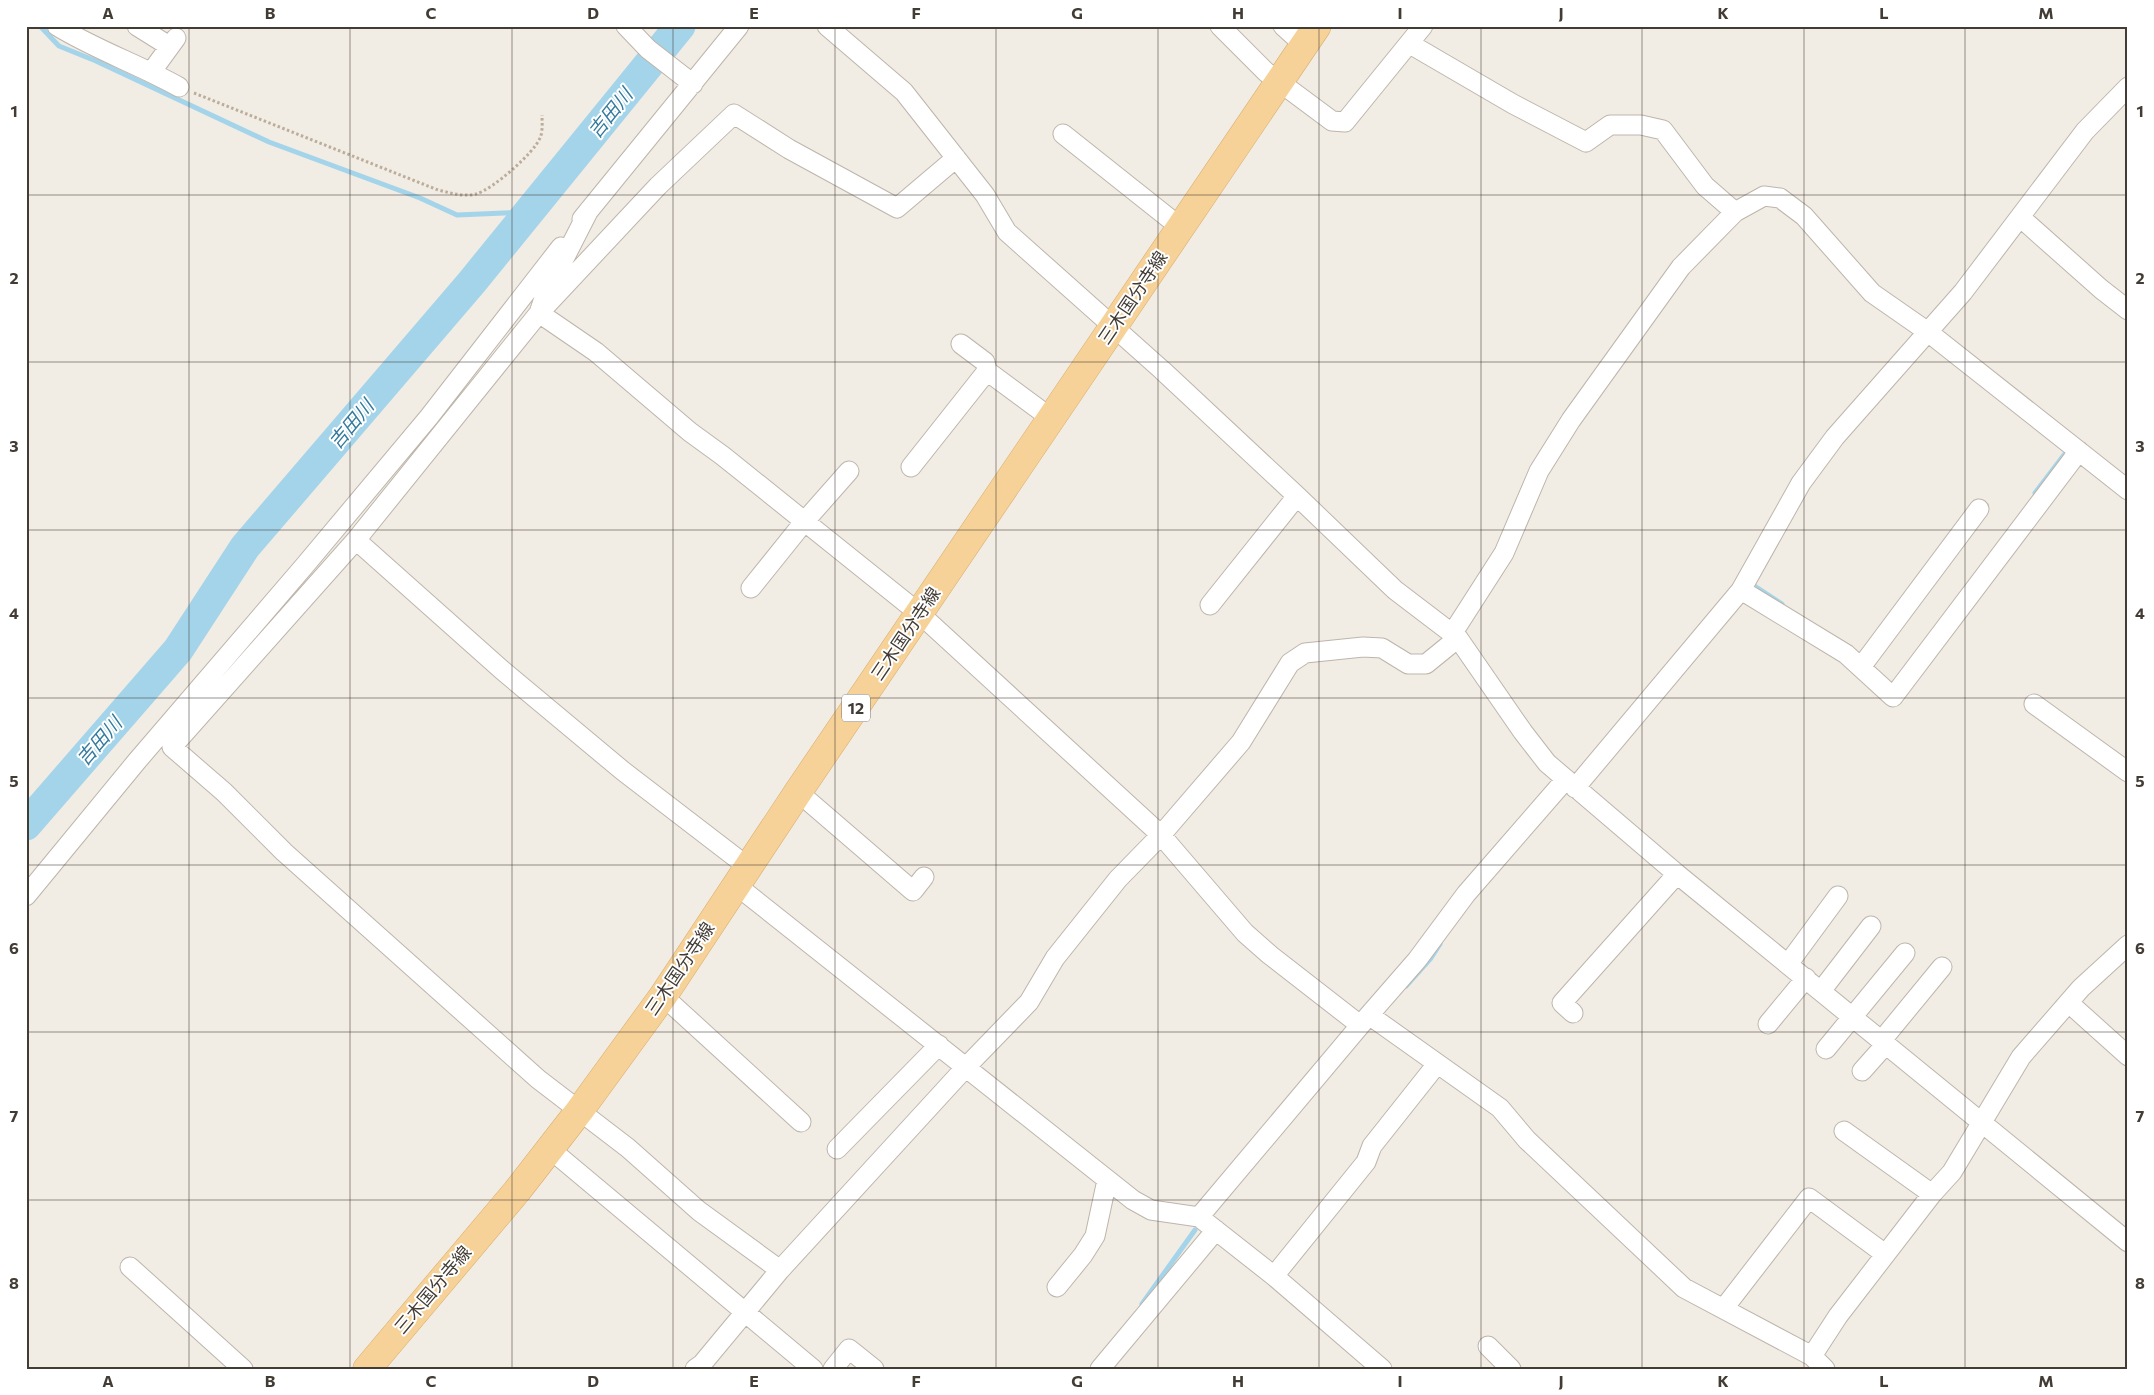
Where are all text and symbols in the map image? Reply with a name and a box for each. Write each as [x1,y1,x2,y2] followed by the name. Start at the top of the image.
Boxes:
[102,3,114,22] text: A
[265,3,276,22] text: B
[426,3,437,22] text: C
[587,3,599,22] text: D
[749,3,759,22] text: E
[911,3,921,22] text: F
[1071,3,1083,22] text: G
[1232,3,1244,22] text: H
[1397,3,1403,22] text: I
[1558,3,1564,22] text: J
[1717,3,1729,22] text: K
[1879,3,1889,22] text: L
[2038,3,2054,22] text: M
[583,82,638,142] water label: 吉田川
[10,101,18,120] text: 1
[2136,101,2144,120] text: 1
[1093,247,1171,348] street label: 三木国分寺線
[9,268,19,287] text: 2
[2135,268,2145,287] text: 2
[323,393,379,453] water label: 吉田川
[9,436,19,455] text: 3
[2135,436,2145,455] text: 3
[866,583,944,684] street label: 三木国分寺線
[9,603,19,622] text: 4
[2135,603,2145,622] text: 4
[842,694,870,721] road number: 12
[71,710,127,770] water label: 吉田川
[9,771,19,790] text: 5
[2135,771,2145,790] text: 5
[640,918,718,1019] street label: 三木国分寺線
[9,938,19,957] text: 6
[2135,938,2145,957] text: 6
[10,1106,19,1125] text: 7
[2136,1106,2145,1125] text: 7
[389,1241,475,1338] street label: 三木国分寺線
[9,1273,19,1292] text: 8
[2135,1273,2145,1292] text: 8
[102,1371,114,1390] text: A
[265,1371,276,1390] text: B
[426,1371,437,1390] text: C
[587,1371,599,1390] text: D
[749,1371,759,1390] text: E
[911,1371,921,1390] text: F
[1071,1371,1083,1390] text: G
[1232,1371,1244,1390] text: H
[1397,1371,1403,1390] text: I
[1558,1371,1564,1390] text: J
[1717,1371,1729,1390] text: K
[1879,1371,1889,1390] text: L
[2038,1371,2054,1390] text: M

